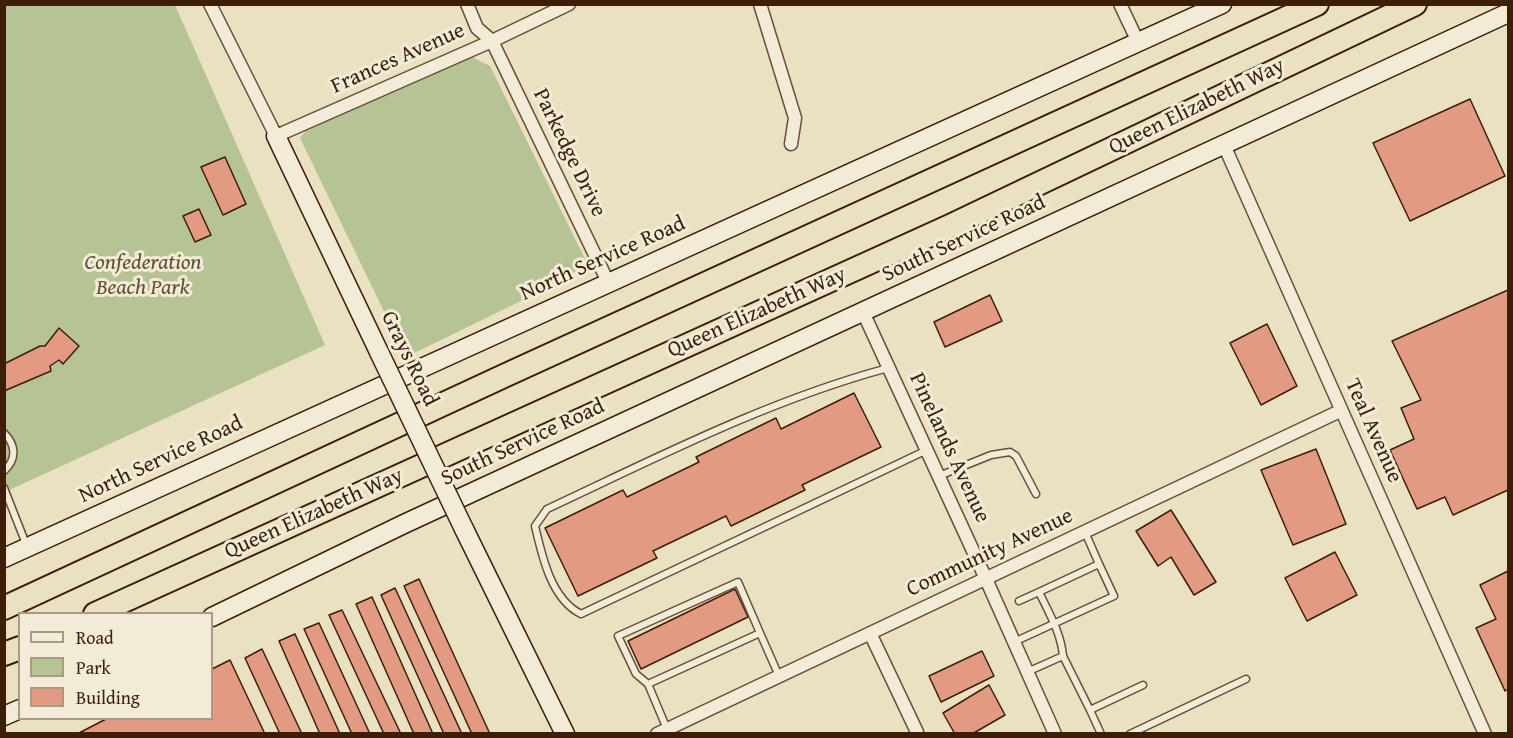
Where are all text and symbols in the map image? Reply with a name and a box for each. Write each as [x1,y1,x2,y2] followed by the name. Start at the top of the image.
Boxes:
[327,18,469,100] street label: Frances Avenue
[1105,53,1289,161] street label: Queen Elizabeth Way
[527,84,611,222] street label: Parkedge Drive
[878,190,1050,288] street label: South Service Road
[516,211,690,307] street label: North Service Road
[85,250,201,302] park label: Confederation Beach Park
[664,262,850,364] street label: Queen Elizabeth Way
[375,307,443,411] street label: Grays Road
[903,369,995,527] street label: Pinelands Avenue
[1338,375,1408,487] street label: Teal Avenue
[437,394,609,492] street label: South Service Road
[75,410,247,510] street label: North Service Road
[221,463,407,565] street label: Queen Elizabeth Way
[903,503,1077,603] street label: Community Avenue
[18,612,213,720] legend
[76,624,114,651] text: Road
[76,654,111,681] text: Park
[76,684,140,711] text: Building

